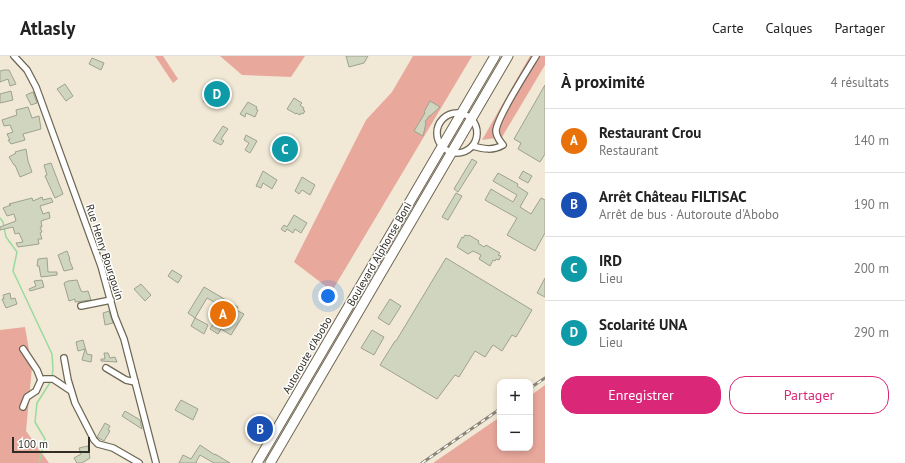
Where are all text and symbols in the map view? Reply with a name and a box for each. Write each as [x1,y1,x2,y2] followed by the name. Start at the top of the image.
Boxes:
[20,16,75,40] text: Atlasly
[712,19,744,37] text: Carte
[766,19,812,37] text: Calques
[834,19,885,37] text: Partager
[561,71,645,93] text: À proximité
[830,74,889,91] text: 4 résultats
[204,79,230,109] pin: D
[599,123,701,142] text: Restaurant Crou
[570,132,578,149] text: A
[854,132,889,149] text: 140 m
[272,134,298,164] pin: C
[599,142,658,159] text: Restaurant
[599,187,747,206] text: Arrêt Château FILTISAC
[570,196,578,213] text: B
[854,196,889,213] text: 190 m
[343,199,415,309] street label: Boulevard Alphonse Boni
[83,202,127,302] street label: Rue Henry Bourgouin
[599,206,779,223] text: Arrêt de bus · Autoroute d'Abobo
[599,251,622,270] text: IRD
[570,260,578,277] text: C
[854,260,889,277] text: 200 m
[599,270,623,287] text: Lieu
[318,286,338,306] your location
[210,299,236,329] pin: A
[279,314,335,396] street label: Autoroute d'Abobo
[599,315,687,334] text: Scolarité UNA
[570,324,578,341] text: D
[854,324,889,341] text: 290 m
[599,334,623,351] text: Lieu
[561,376,721,414] button: Enregistrer
[729,376,889,414] button: Partager
[497,379,533,451] map controls
[497,379,533,415] button: +
[247,414,273,444] pin: B
[497,415,533,451] button: −
[12,435,90,454] scale bar
[18,437,48,451] text: 100 m

